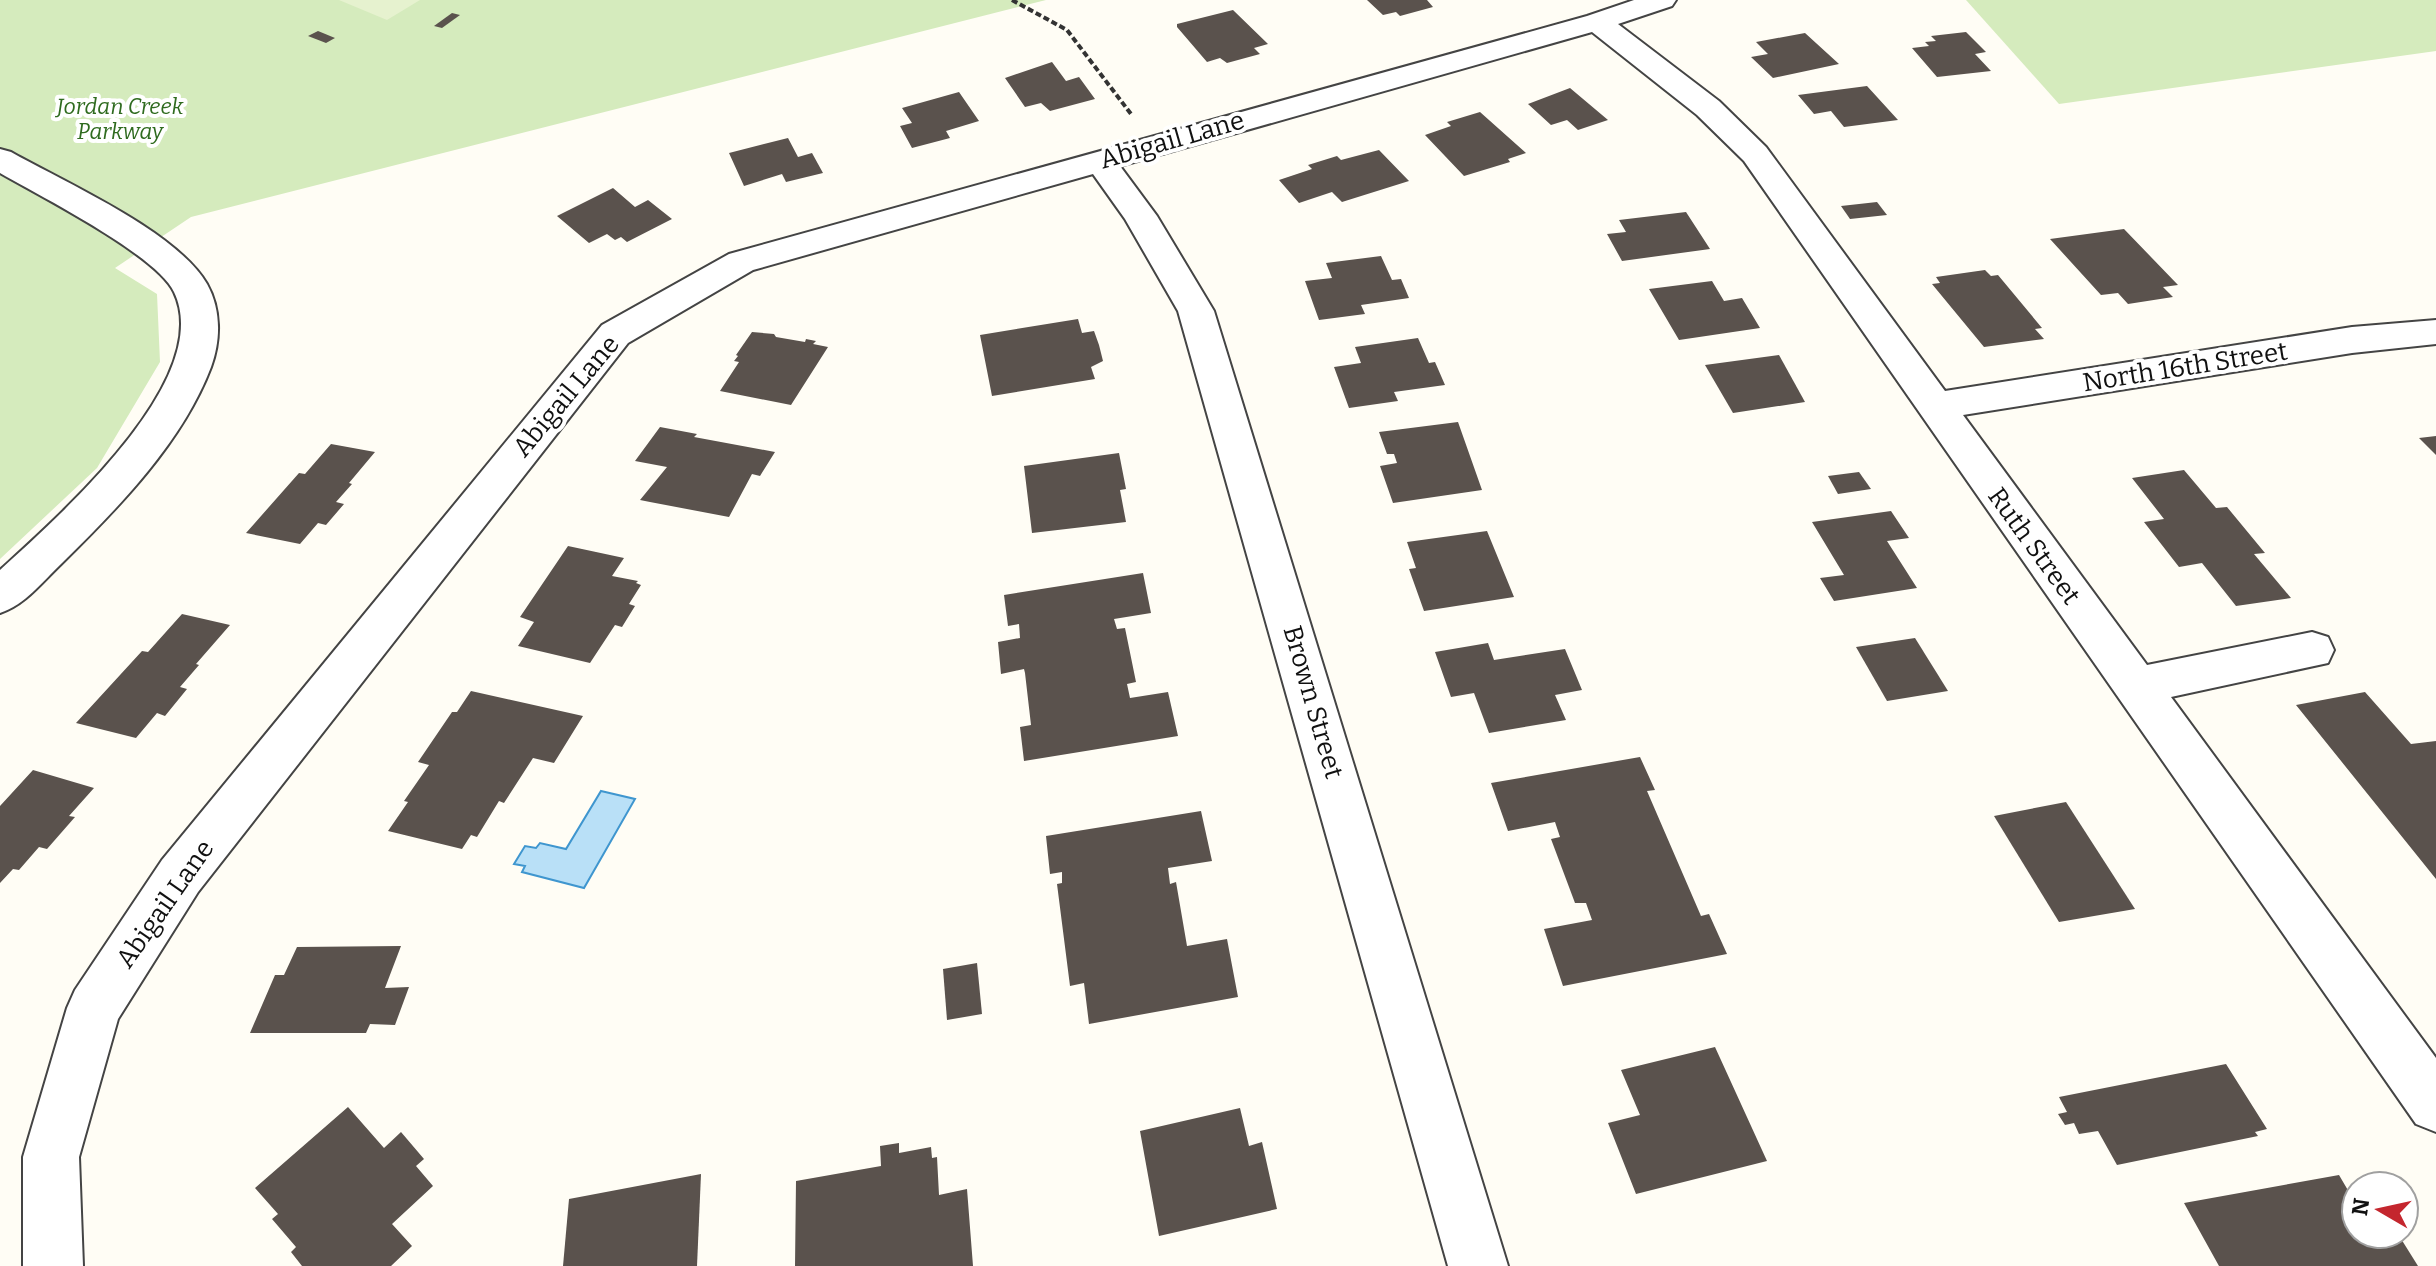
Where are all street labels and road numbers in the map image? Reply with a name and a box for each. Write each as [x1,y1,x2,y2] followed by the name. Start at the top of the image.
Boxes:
[1096,105,1248,175] street label: Abigail Lane
[506,329,626,463] street label: Abigail Lane
[2080,335,2290,398] street label: North 16th Street
[1981,482,2087,611] street label: Ruth Street
[1276,622,1350,782] street label: Brown Street
[110,834,220,974] street label: Abigail Lane

